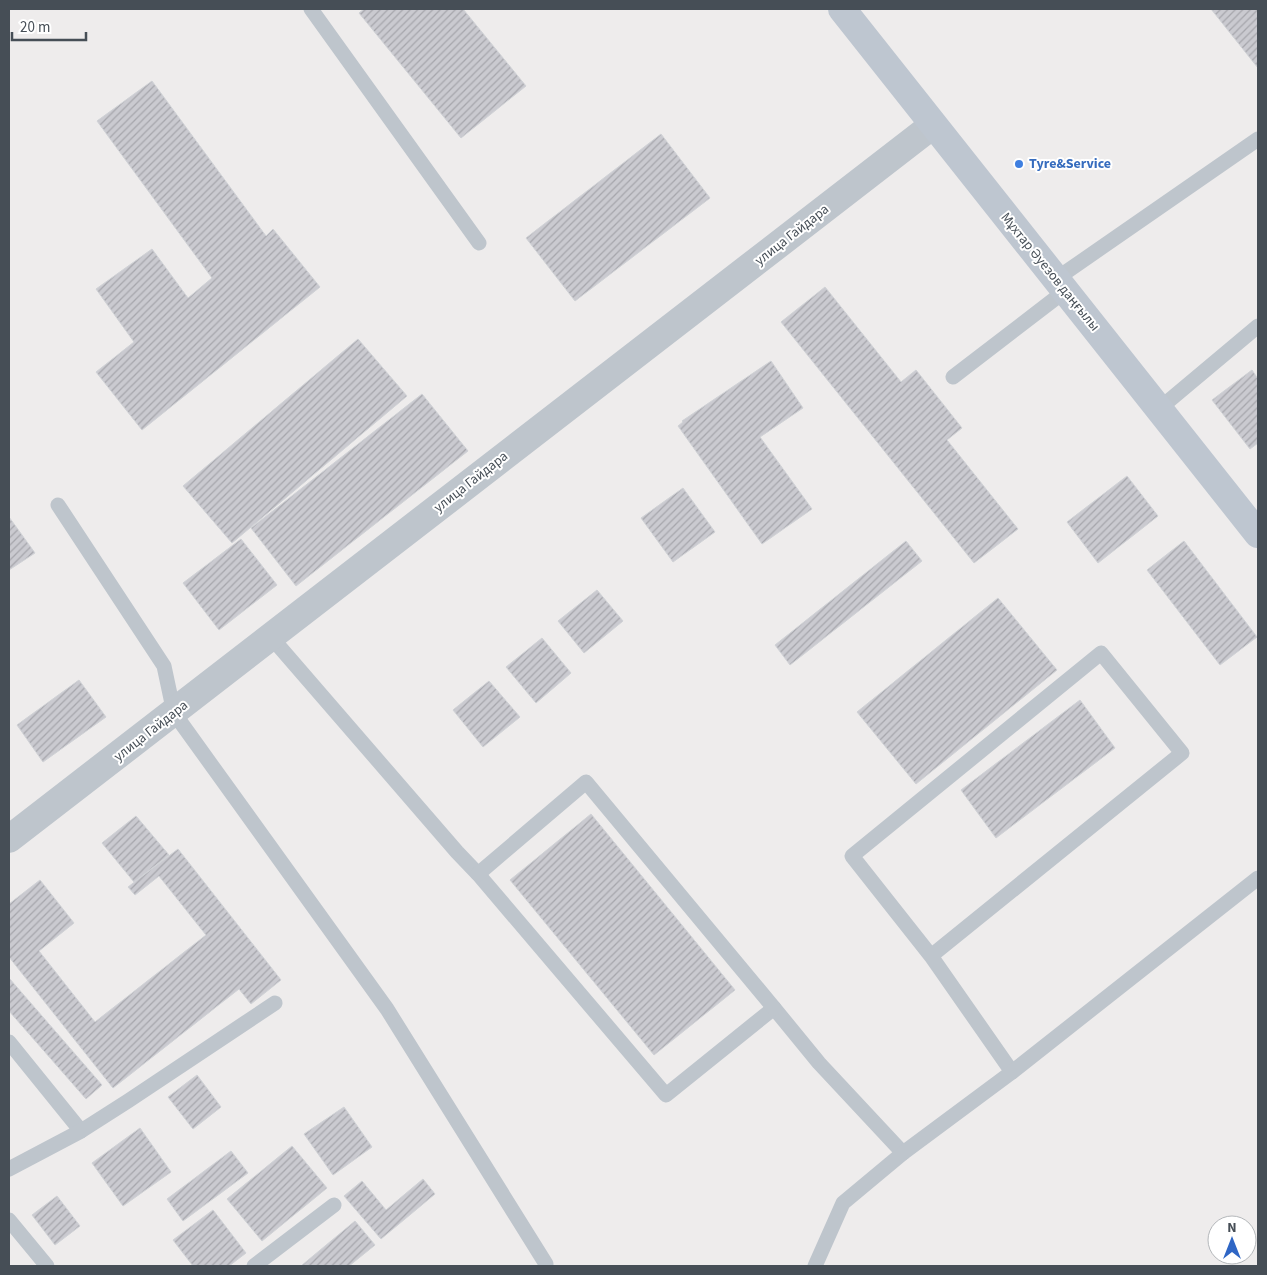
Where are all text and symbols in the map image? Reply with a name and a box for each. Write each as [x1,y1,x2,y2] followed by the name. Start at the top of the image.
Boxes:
[12,10,86,42] scale bar
[20,17,50,38] text: 20 m
[1029,154,1111,174] place label: Tyre&Service
[1013,158,1025,170] marker: Tyre&Service
[751,200,833,270] street label: улица Гайдара
[996,208,1104,336] street label: Мұхтар Әуезов даңғылы
[430,447,512,517] street label: улица Гайдара
[110,696,192,766] street label: улица Гайдара
[1207,1215,1257,1265] north arrow
[1227,1218,1237,1238] text: N

